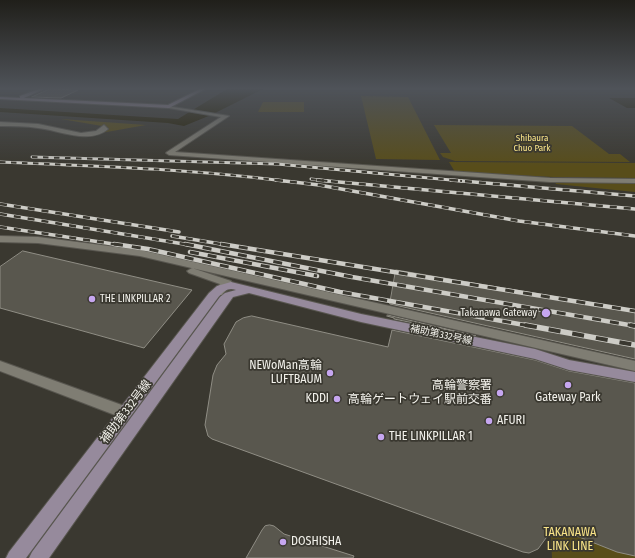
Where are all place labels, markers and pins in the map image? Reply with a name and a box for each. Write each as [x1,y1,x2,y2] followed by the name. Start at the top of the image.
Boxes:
[100,293,170,305] place label: THE LINKPILLAR 2
[87,294,97,304] marker: THE LINKPILLAR 2
[460,307,537,319] place label: Takanawa Gateway
[540,307,552,319] marker: Takanawa Gateway
[249,359,322,387] place label: NEWoMan高輪 LUFTBAUM
[325,368,335,378] marker: NEWoMan高輪 LUFTBAUM
[348,379,492,407] place label: 高輪警察署 高輪ゲートウェイ駅前交番
[563,380,573,390] marker: Gateway Park
[495,388,505,398] marker: 高輪警察署 高輪ゲートウェイ駅前交番
[535,391,601,405] place label: Gateway Park
[306,392,329,406] place label: KDDI
[332,394,342,404] marker: KDDI
[497,414,525,428] place label: AFURI
[484,416,494,426] marker: AFURI
[389,430,473,444] place label: THE LINKPILLAR 1
[376,432,386,442] marker: THE LINKPILLAR 1
[291,535,341,549] place label: DOSHISHA
[278,537,288,547] marker: DOSHISHA

